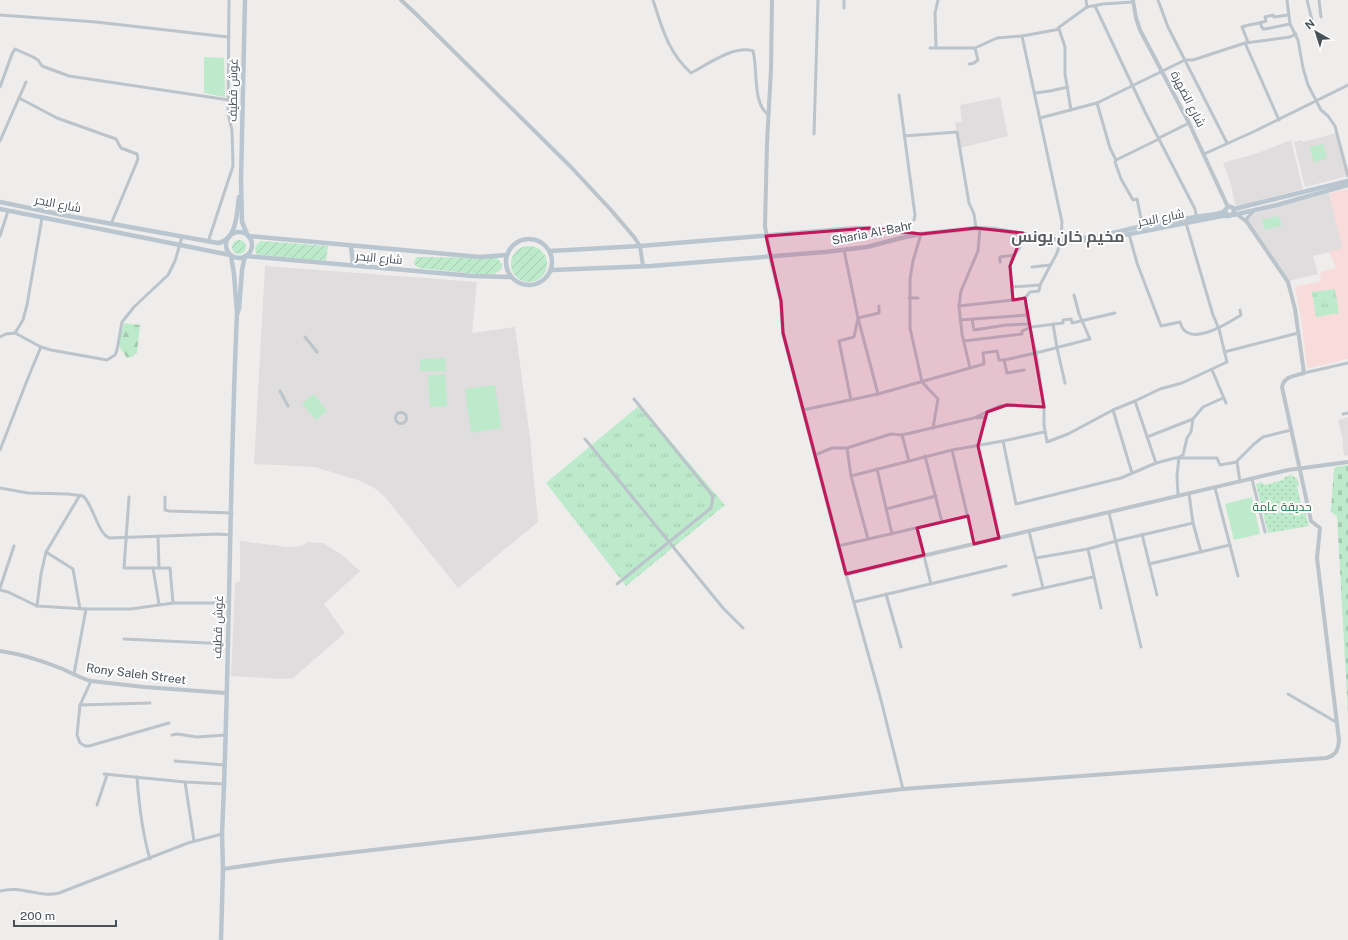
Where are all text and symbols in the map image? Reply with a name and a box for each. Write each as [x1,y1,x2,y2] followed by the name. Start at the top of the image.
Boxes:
[1296,12,1336,52] north arrow
[1303,17,1317,32] text: N
[225,58,241,122] street label: غوش قطيف
[1167,68,1208,130] street label: شارع الضهرة
[32,192,82,216] street label: شارع البحر
[1136,207,1186,231] street label: شارع البحر
[831,218,914,248] street label: Sharia Al-Bahr
[1011,227,1125,248] district label: مخيم خان يونس
[354,249,403,268] street label: شارع البحر
[1252,500,1312,514] park label: حديقة عامة
[210,595,226,659] street label: غوش قطيف
[85,661,187,687] street label: Rony Saleh Street
[14,902,116,928] scale bar
[20,909,55,923] text: 200 m

